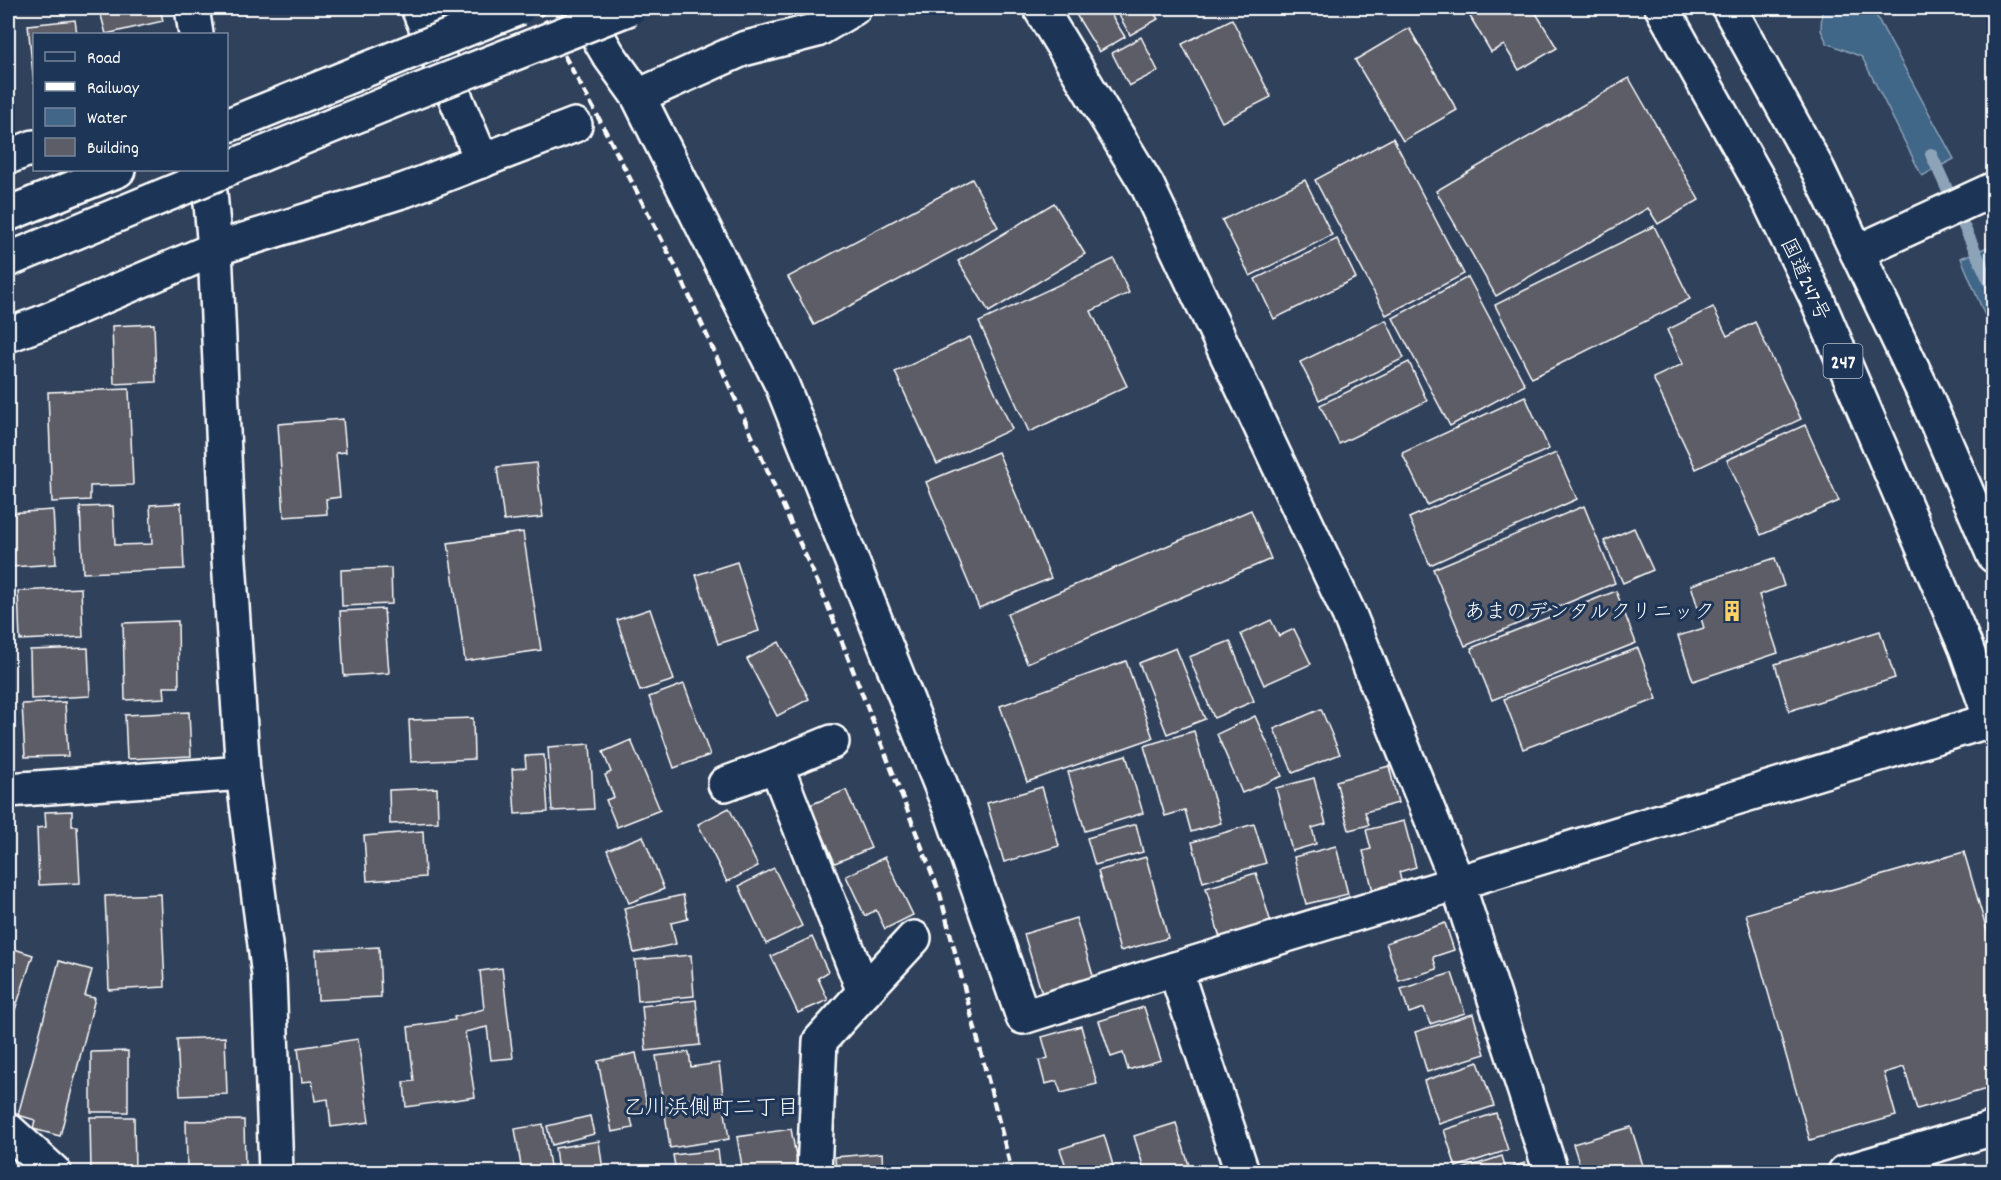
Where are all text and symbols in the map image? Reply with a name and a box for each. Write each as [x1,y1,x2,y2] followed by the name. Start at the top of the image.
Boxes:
[33,33,228,171] legend
[87,47,121,72] text: Road
[87,77,140,102] text: Railway
[87,107,127,132] text: Water
[87,137,139,162] text: Building
[1771,234,1836,327] street label: 国道247号
[1824,344,1862,378] road number: 247
[1464,599,1715,629] place label: あまのデンタルクリニック
[1720,599,1744,623] building icon: あまのデンタルクリニック
[623,1094,799,1125] district label: 乙川浜側町二丁目

